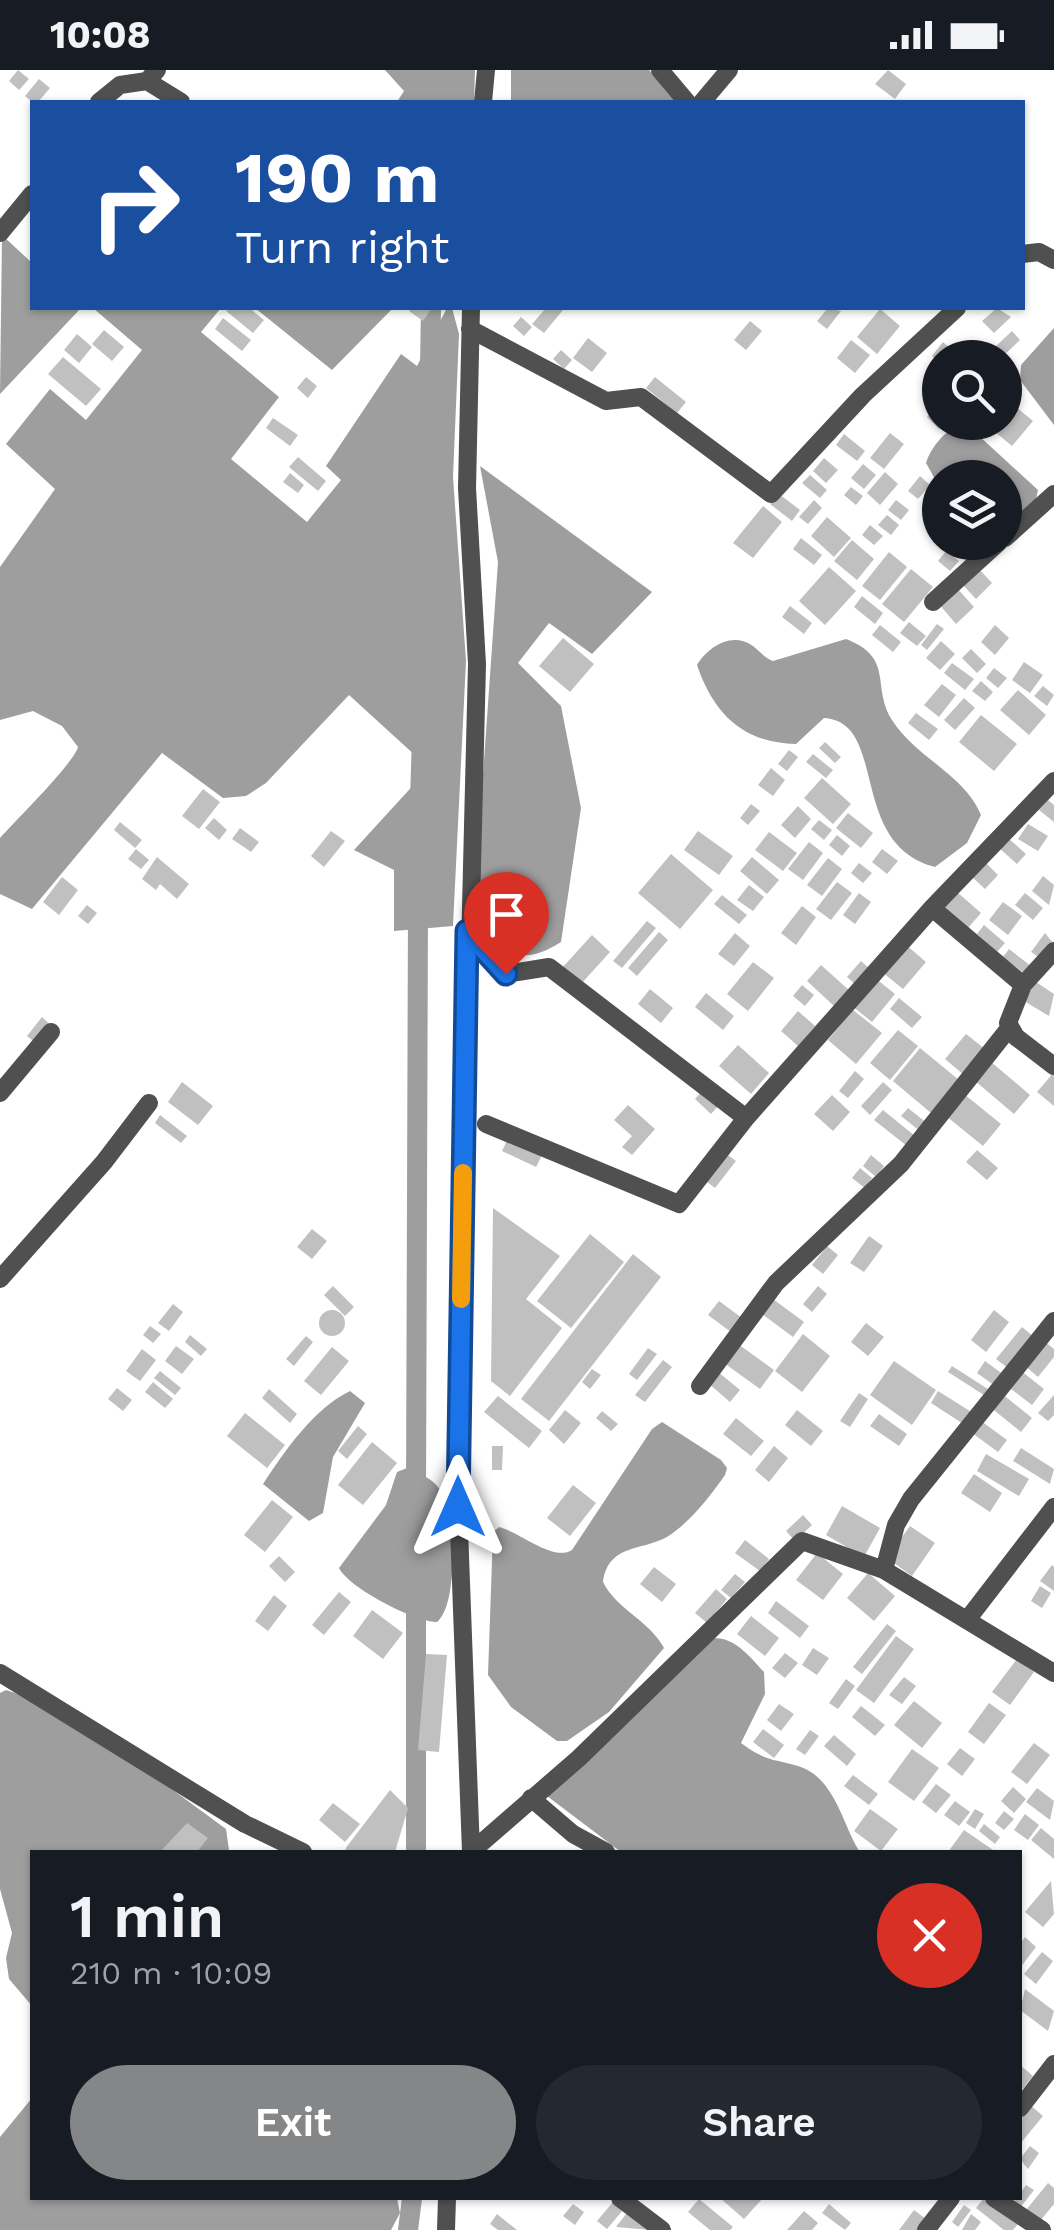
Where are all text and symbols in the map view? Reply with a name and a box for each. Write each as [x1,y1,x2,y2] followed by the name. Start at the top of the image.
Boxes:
[50,13,151,57] text: 10:08
[235,137,439,219] text: 190 m
[70,140,200,270] icon: right
[235,221,449,274] text: Turn right
[922,340,1022,560] map controls
[922,340,1022,440] button: search
[922,460,1022,560] button: layers
[464,872,549,975] pin
[479,887,534,942] icon: arrive
[406,1455,510,1559] position arrow
[70,1881,224,1952] text: 1 min
[877,1883,982,1988] button: close
[70,1954,272,1992] text: 210 m · 10:09
[70,2065,516,2180] button: Exit
[536,2065,982,2180] button: Share

